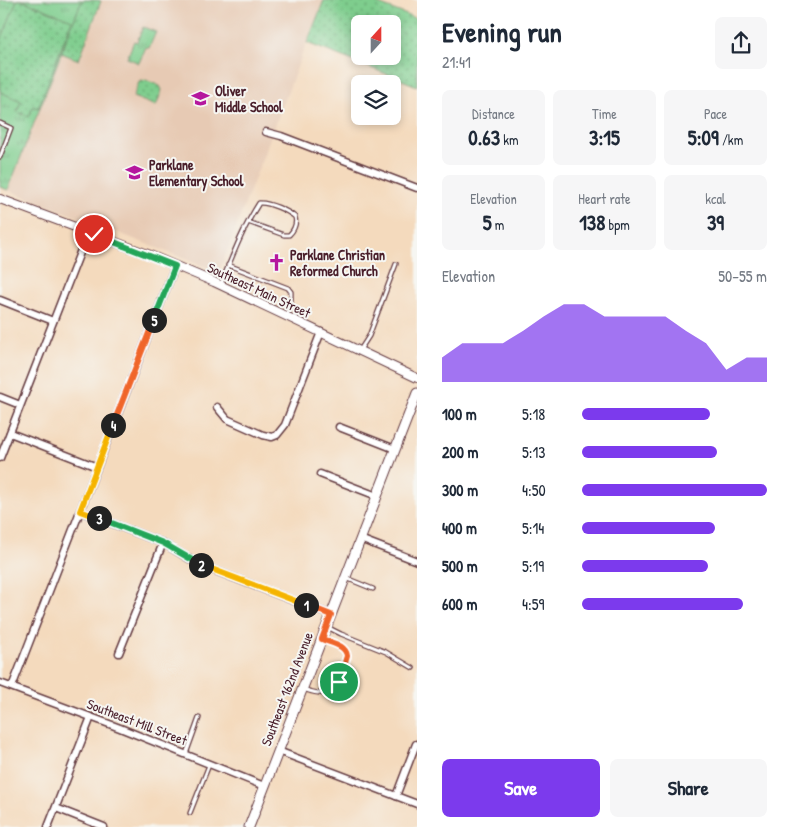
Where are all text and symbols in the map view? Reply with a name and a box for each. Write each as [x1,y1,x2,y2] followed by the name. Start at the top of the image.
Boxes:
[442,13,562,51] text: Evening run
[351,15,401,65] north arrow
[351,15,401,125] map controls
[715,17,767,69] button: share
[442,51,471,73] text: 21:41
[351,75,401,125] button: layers
[215,81,283,116] place label: Oliver Middle School
[191,89,211,109] school or university icon: Oliver Middle School
[472,104,515,123] text: Distance
[592,104,617,123] text: Time
[704,104,727,123] text: Pace
[468,123,500,152] text: 0.63
[589,123,620,152] text: 3:15
[688,123,719,152] text: 5:09
[500,130,519,149] text: km
[719,130,743,149] text: /km
[149,155,244,192] place label: Parklane Elementary School
[125,163,145,183] school or university icon: Parklane Elementary School
[470,189,517,208] text: Elevation
[578,189,631,208] text: Heart rate
[705,189,726,208] text: kcal
[483,208,492,237] text: 5
[579,208,605,237] text: 138
[707,208,724,237] text: 39
[73,213,115,255] pin
[492,215,504,234] text: m
[605,215,630,234] text: bpm
[80,220,108,248] icon: check
[290,245,385,280] place label: Parklane Christian Reformed Church
[266,253,286,273] church icon: Parklane Christian Reformed Church
[204,257,314,322] street label: Southeast Main Street
[442,265,495,287] text: Elevation
[718,265,767,287] text: 50–55 m
[142,308,166,332] pin: 5
[152,311,157,330] text: 5
[442,403,477,425] text: 100 m
[522,403,545,425] text: 5:18
[100,412,126,438] pin: 4
[111,416,116,435] text: 4
[442,441,478,463] text: 200 m
[522,441,545,463] text: 5:13
[442,479,478,501] text: 300 m
[522,479,546,501] text: 4:50
[86,506,112,530] pin: 3
[96,509,103,528] text: 3
[442,517,477,539] text: 400 m
[522,517,544,539] text: 5:14
[188,552,214,578] pin: 2
[442,555,478,577] text: 500 m
[522,555,544,577] text: 5:19
[198,556,205,575] text: 2
[294,592,318,618] pin: 1
[442,593,477,615] text: 600 m
[522,593,544,615] text: 4:59
[304,596,309,615] text: 1
[256,629,317,749] street label: Southeast 162nd Avenue
[318,661,360,703] pin
[325,668,353,696] icon: arrive
[84,694,190,749] street label: Southeast Mill Street
[442,759,600,817] button: Save
[610,759,767,817] button: Share

